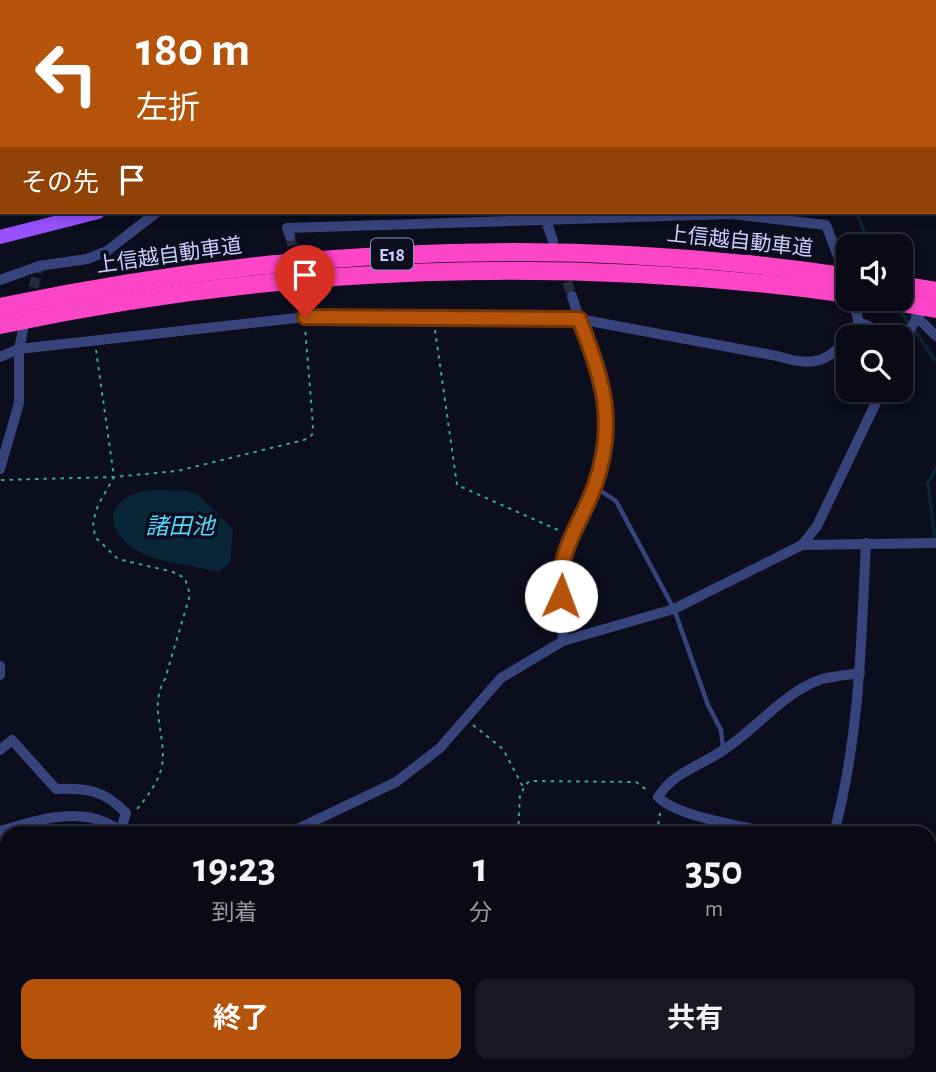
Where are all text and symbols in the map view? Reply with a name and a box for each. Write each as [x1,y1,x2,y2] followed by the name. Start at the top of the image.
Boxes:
[136,26,250,75] text: 180 m
[21,28,112,119] icon: left
[136,92,200,124] text: 左折
[113,161,151,199] icon: arrive
[21,170,99,196] text: その先
[666,222,814,260] street label: 上信越自動車道
[95,234,243,276] street label: 上信越自動車道
[836,234,913,402] map controls
[836,234,913,311] button: sound
[371,238,413,270] road number: E18
[275,245,335,317] pin
[286,256,324,294] icon: arrive
[836,325,913,402] button: search
[146,514,217,539] water label: 諸田池
[524,559,598,633] position arrow
[193,847,276,889] text: 19:23
[473,847,488,889] text: 1
[685,850,743,892] text: 350
[705,898,723,921] text: m
[211,902,257,925] text: 到着
[469,902,492,925] text: 分
[21,979,461,1059] button: 終了
[475,979,915,1059] button: 共有

